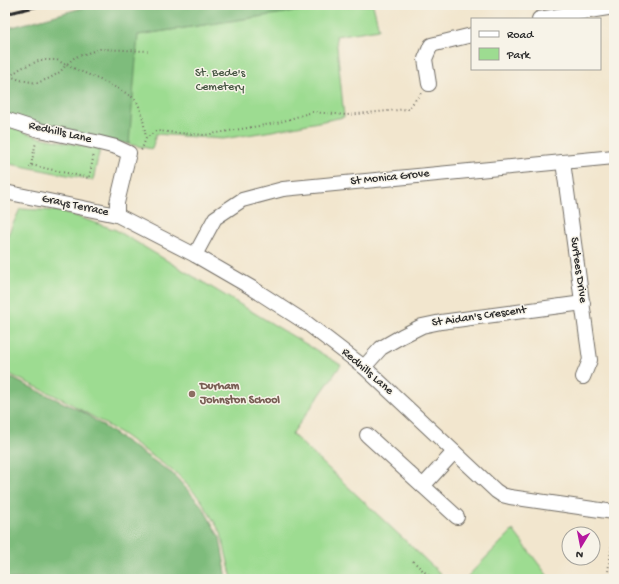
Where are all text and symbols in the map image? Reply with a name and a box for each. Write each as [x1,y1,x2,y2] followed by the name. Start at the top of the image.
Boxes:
[471,18,601,70] legend
[507,29,534,43] text: Road
[506,49,532,63] text: Park
[195,67,246,95] park label: St. Bede's Cemetery
[27,119,94,147] street label: Redhills Lane
[350,167,431,189] street label: St Monica Grove
[40,192,110,220] street label: Grays Terrace
[566,236,590,305] street label: Surtees Drive
[431,303,528,331] street label: St Aidan's Crescent
[338,346,396,399] street label: Redhills Lane
[199,380,280,408] place label: Durham Johnston School
[187,389,197,399] marker: Durham Johnston School
[561,526,601,566] north arrow
[575,547,584,560] text: N

